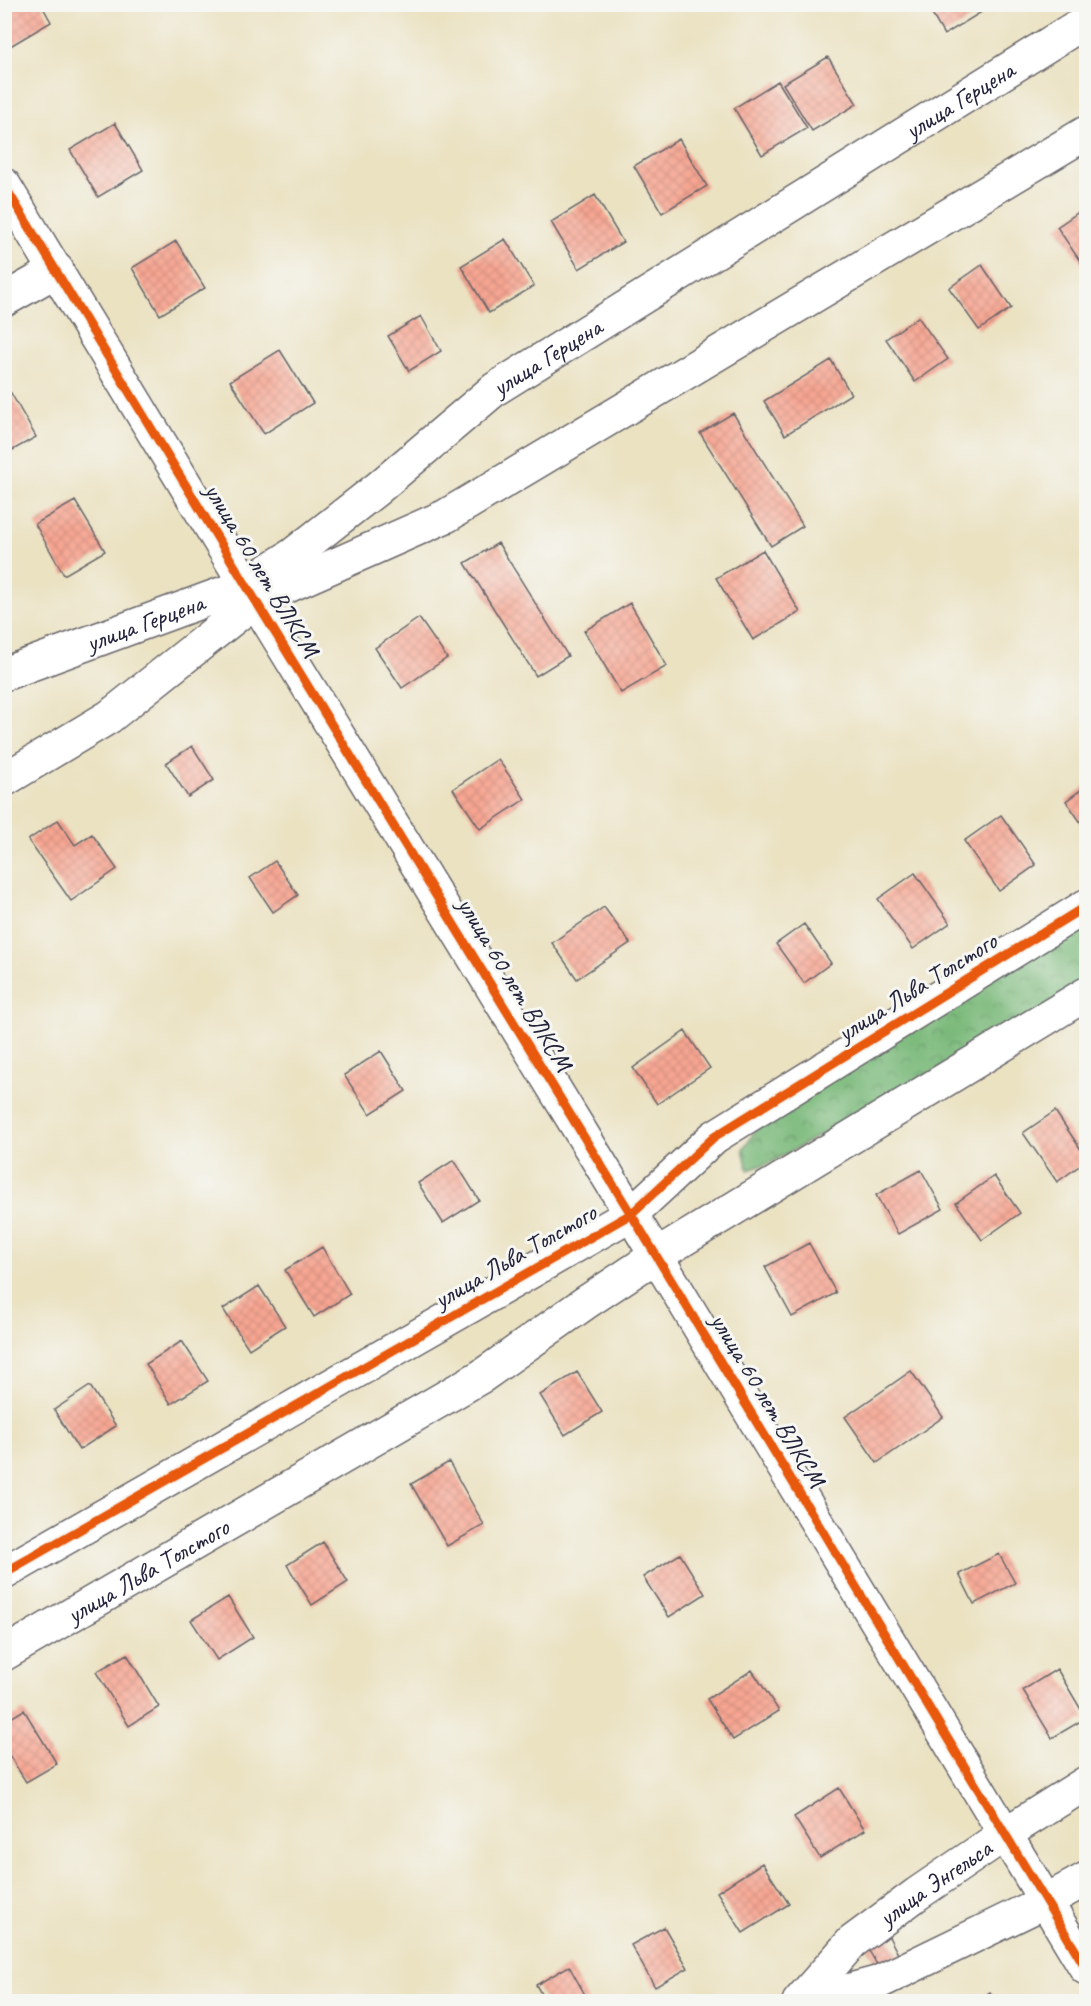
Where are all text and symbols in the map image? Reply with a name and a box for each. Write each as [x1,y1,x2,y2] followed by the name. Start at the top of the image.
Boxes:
[897,52,1022,148] street label: улица Герцена
[484,309,610,404] street label: улица Герцена
[196,475,328,665] street label: улица 60 лет ВЛКСМ
[79,585,210,660] street label: улица Герцена
[449,889,581,1079] street label: улица 60 лет ВЛКСМ
[829,924,1005,1050] street label: улица Льва Толстого
[426,1195,604,1317] street label: улица Льва Толстого
[702,1305,834,1495] street label: улица 60 лет ВЛКСМ
[59,1509,236,1632] street label: улица Льва Толстого
[870,1831,999,1935] street label: улица Энгельса

